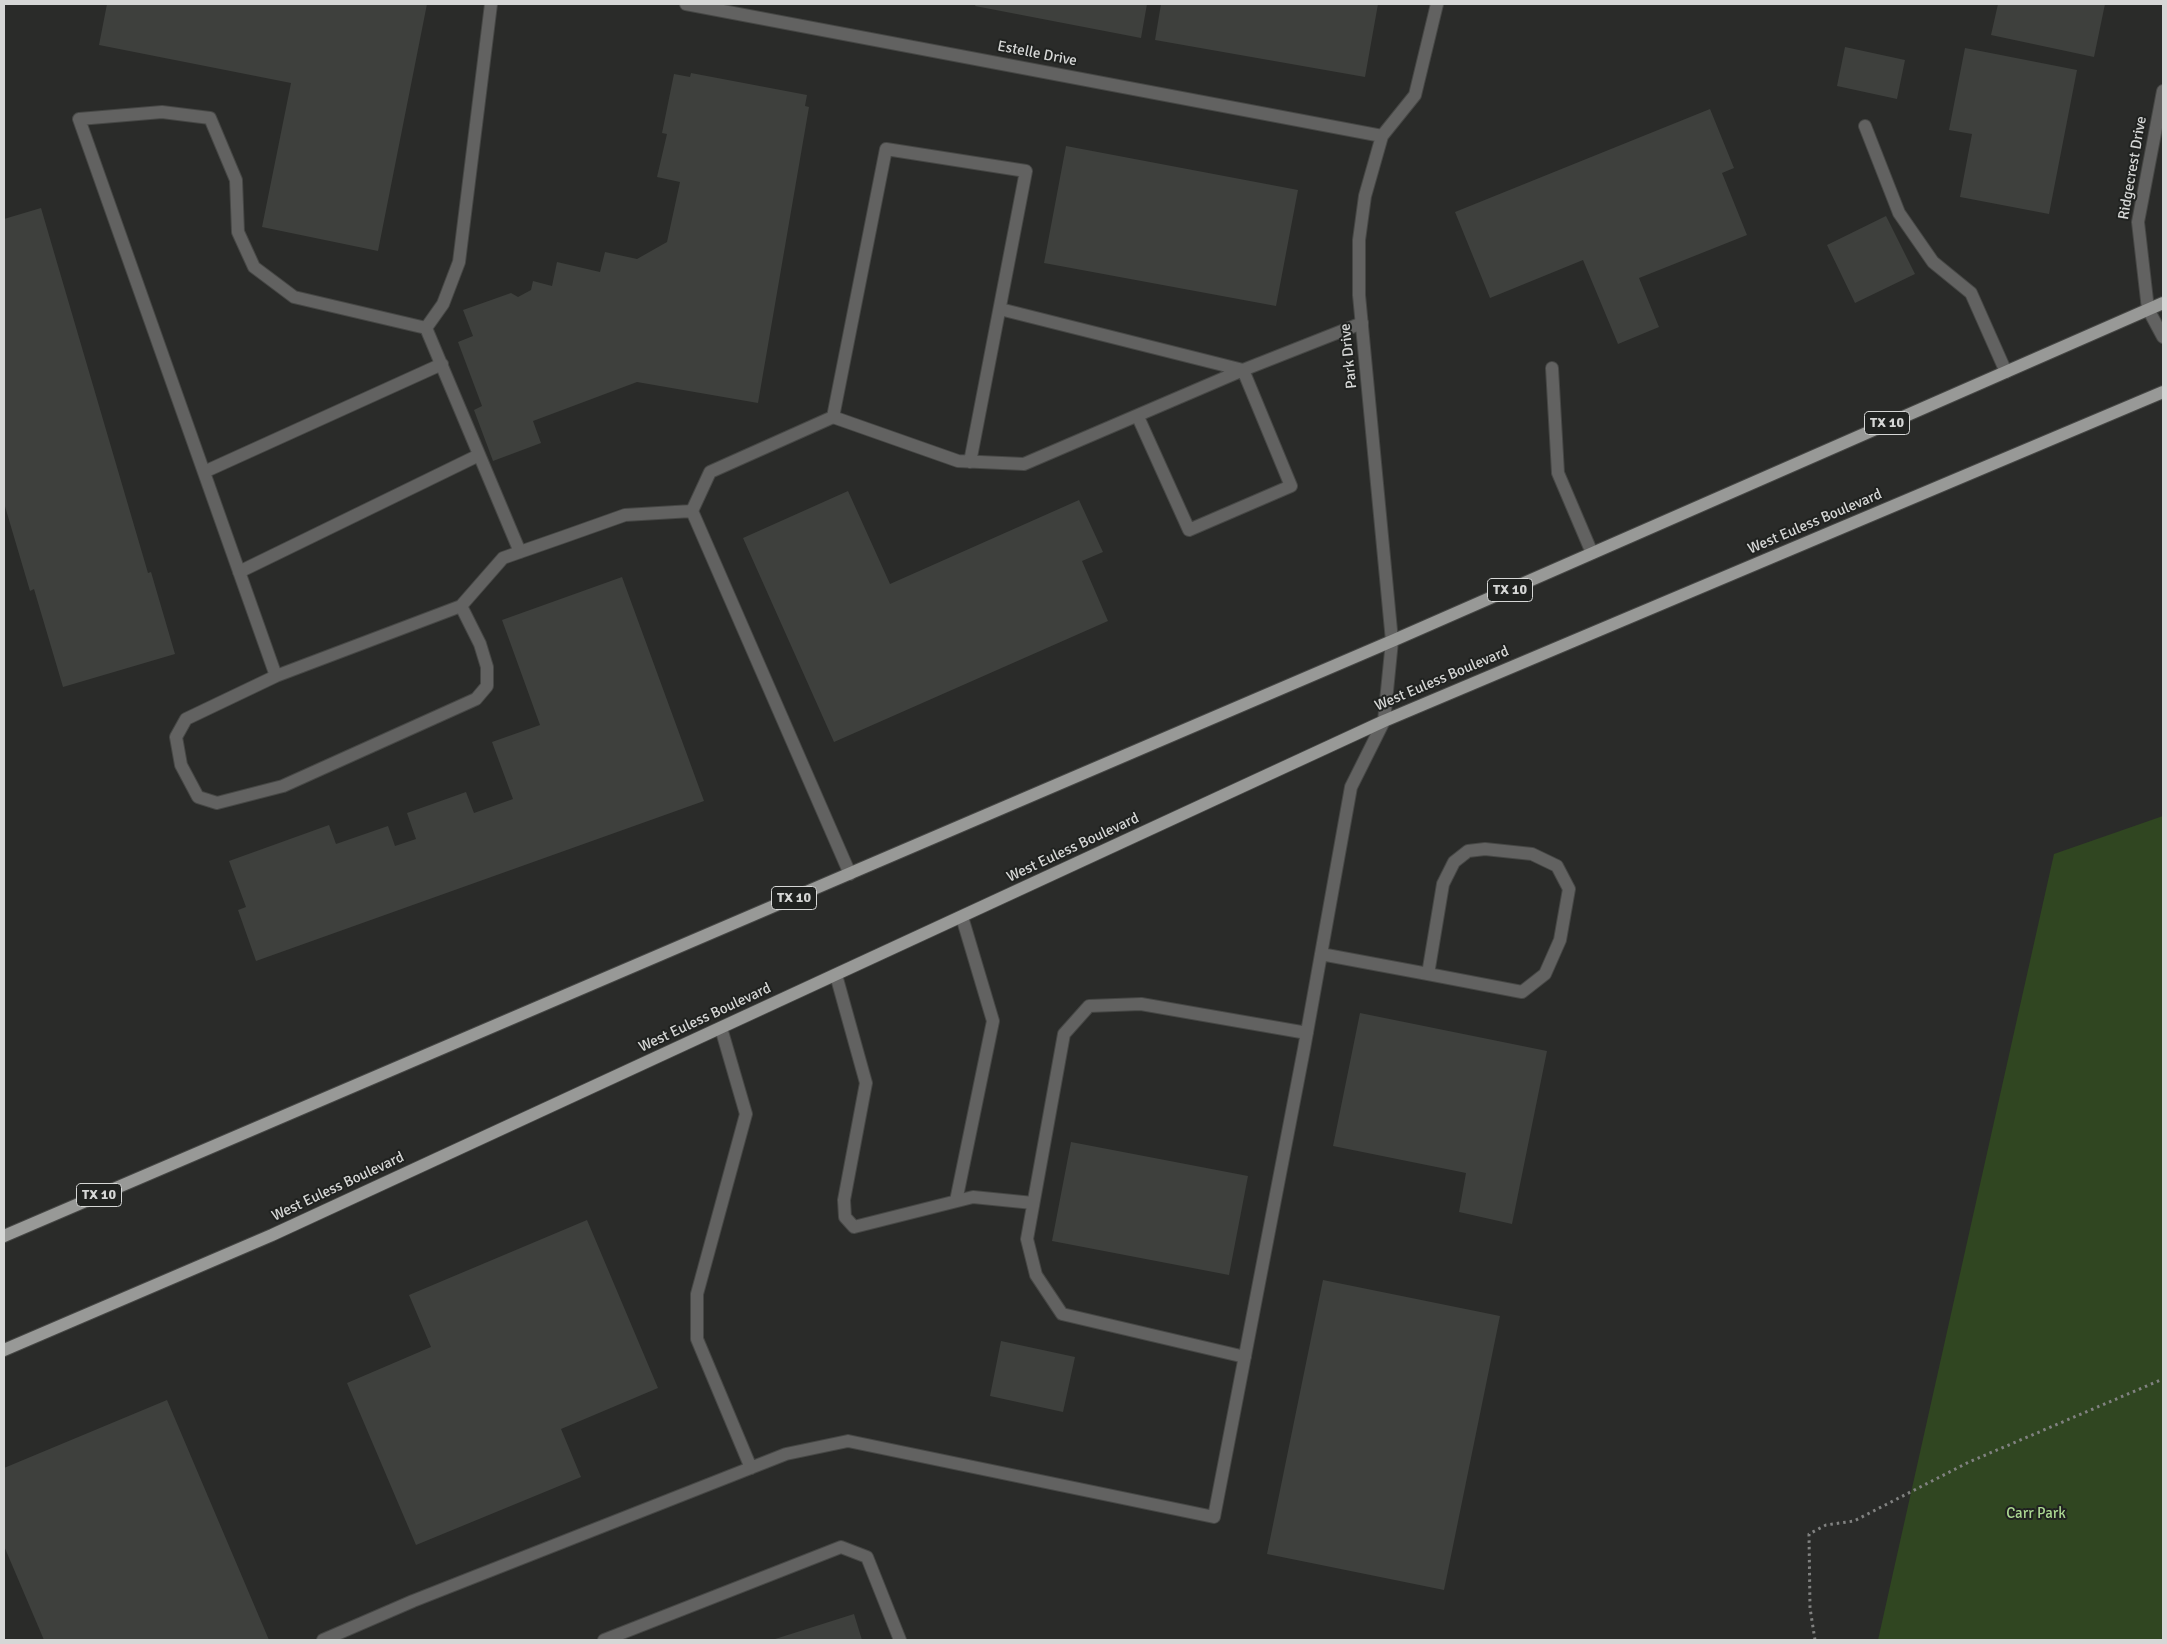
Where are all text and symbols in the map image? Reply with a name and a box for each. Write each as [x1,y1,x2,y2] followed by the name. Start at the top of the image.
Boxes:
[996,37,1078,71] street label: Estelle Drive
[2115,115,2151,221] street label: Ridgecrest Drive
[1337,322,1361,390] street label: Park Drive
[1864,412,1910,434] road number: TX 10
[1745,486,1885,558] street label: West Euless Boulevard
[1488,578,1532,602] road number: TX 10
[1372,643,1512,715] street label: West Euless Boulevard
[1004,809,1142,887] street label: West Euless Boulevard
[772,886,816,910] road number: TX 10
[636,979,774,1057] street label: West Euless Boulevard
[269,1148,407,1226] street label: West Euless Boulevard
[76,1184,122,1206] road number: TX 10
[2006,1505,2066,1523] park label: Carr Park

